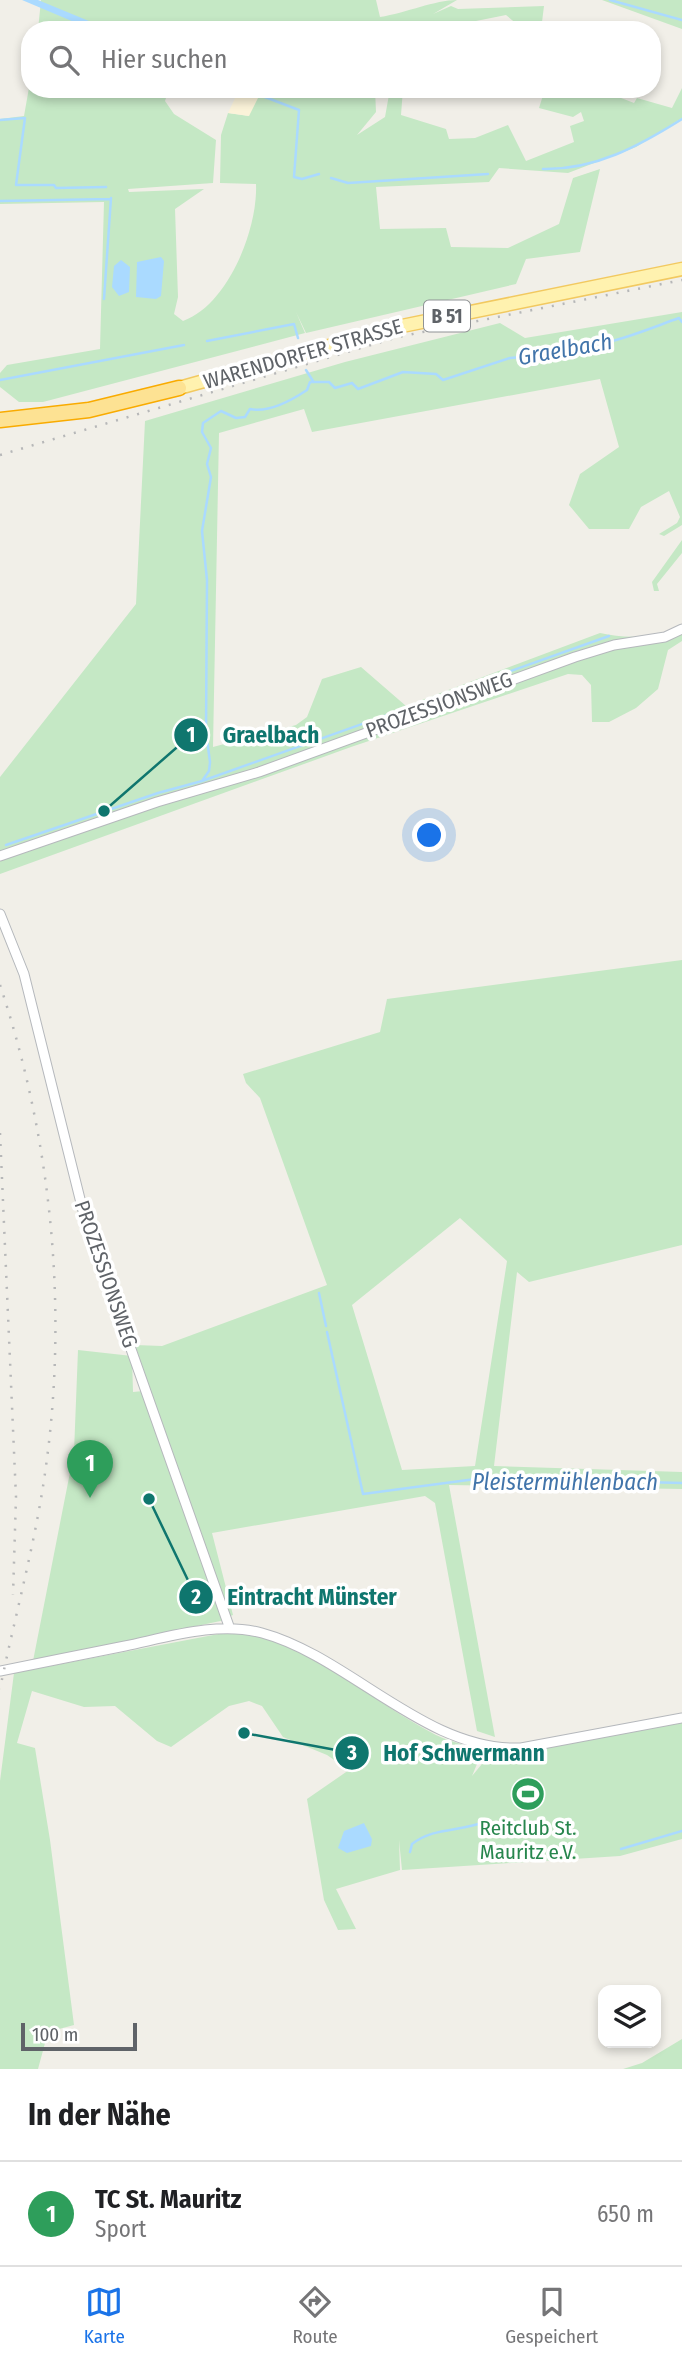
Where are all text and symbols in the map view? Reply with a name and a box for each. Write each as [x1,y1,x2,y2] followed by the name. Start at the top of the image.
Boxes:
[21,21,661,98] search box
[45,41,83,79] icon: search
[101,44,227,75] text: Hier suchen
[424,300,470,332] road number: B 51
[201,313,406,395] street label: WARENDORFER STRASSE
[516,327,614,371] water label: Graelbach
[362,666,516,744] street label: PROZESSIONSWEG
[173,713,333,757] callout: Graelbach
[223,721,319,749] text: Graelbach
[187,722,195,748] text: 1
[412,818,446,852] your location
[69,1197,143,1351] street label: PROZESSIONSWEG
[67,1440,113,1498] pin: 1
[472,1468,658,1496] water label: Pleistermühlenbach
[178,1575,411,1619] callout: Eintracht Münster
[227,1583,397,1611] text: Eintracht Münster
[190,1584,201,1610] text: 2
[335,1731,559,1775] callout: Hof Schwermann
[383,1739,545,1767] text: Hof Schwermann
[346,1740,357,1766] text: 3
[509,1775,547,1813] sports icon: Reitclub St. Mauritz e.V.
[480,1815,576,1865] place label: Reitclub St. Mauritz e.V.
[598,1985,661,2048] map controls
[598,1985,661,2048] button: layers
[21,2020,136,2052] scale bar
[32,2023,78,2046] text: 100 m
[28,2097,171,2133] text: In der Nähe
[95,2184,241,2215] text: TC St. Mauritz
[46,2200,56,2228] text: 1
[597,2200,654,2228] text: 650 m
[95,2215,146,2243] text: Sport
[84,2283,125,2348] tab: Karte
[292,2283,338,2348] tab: Route
[505,2283,598,2348] tab: Gespeichert

